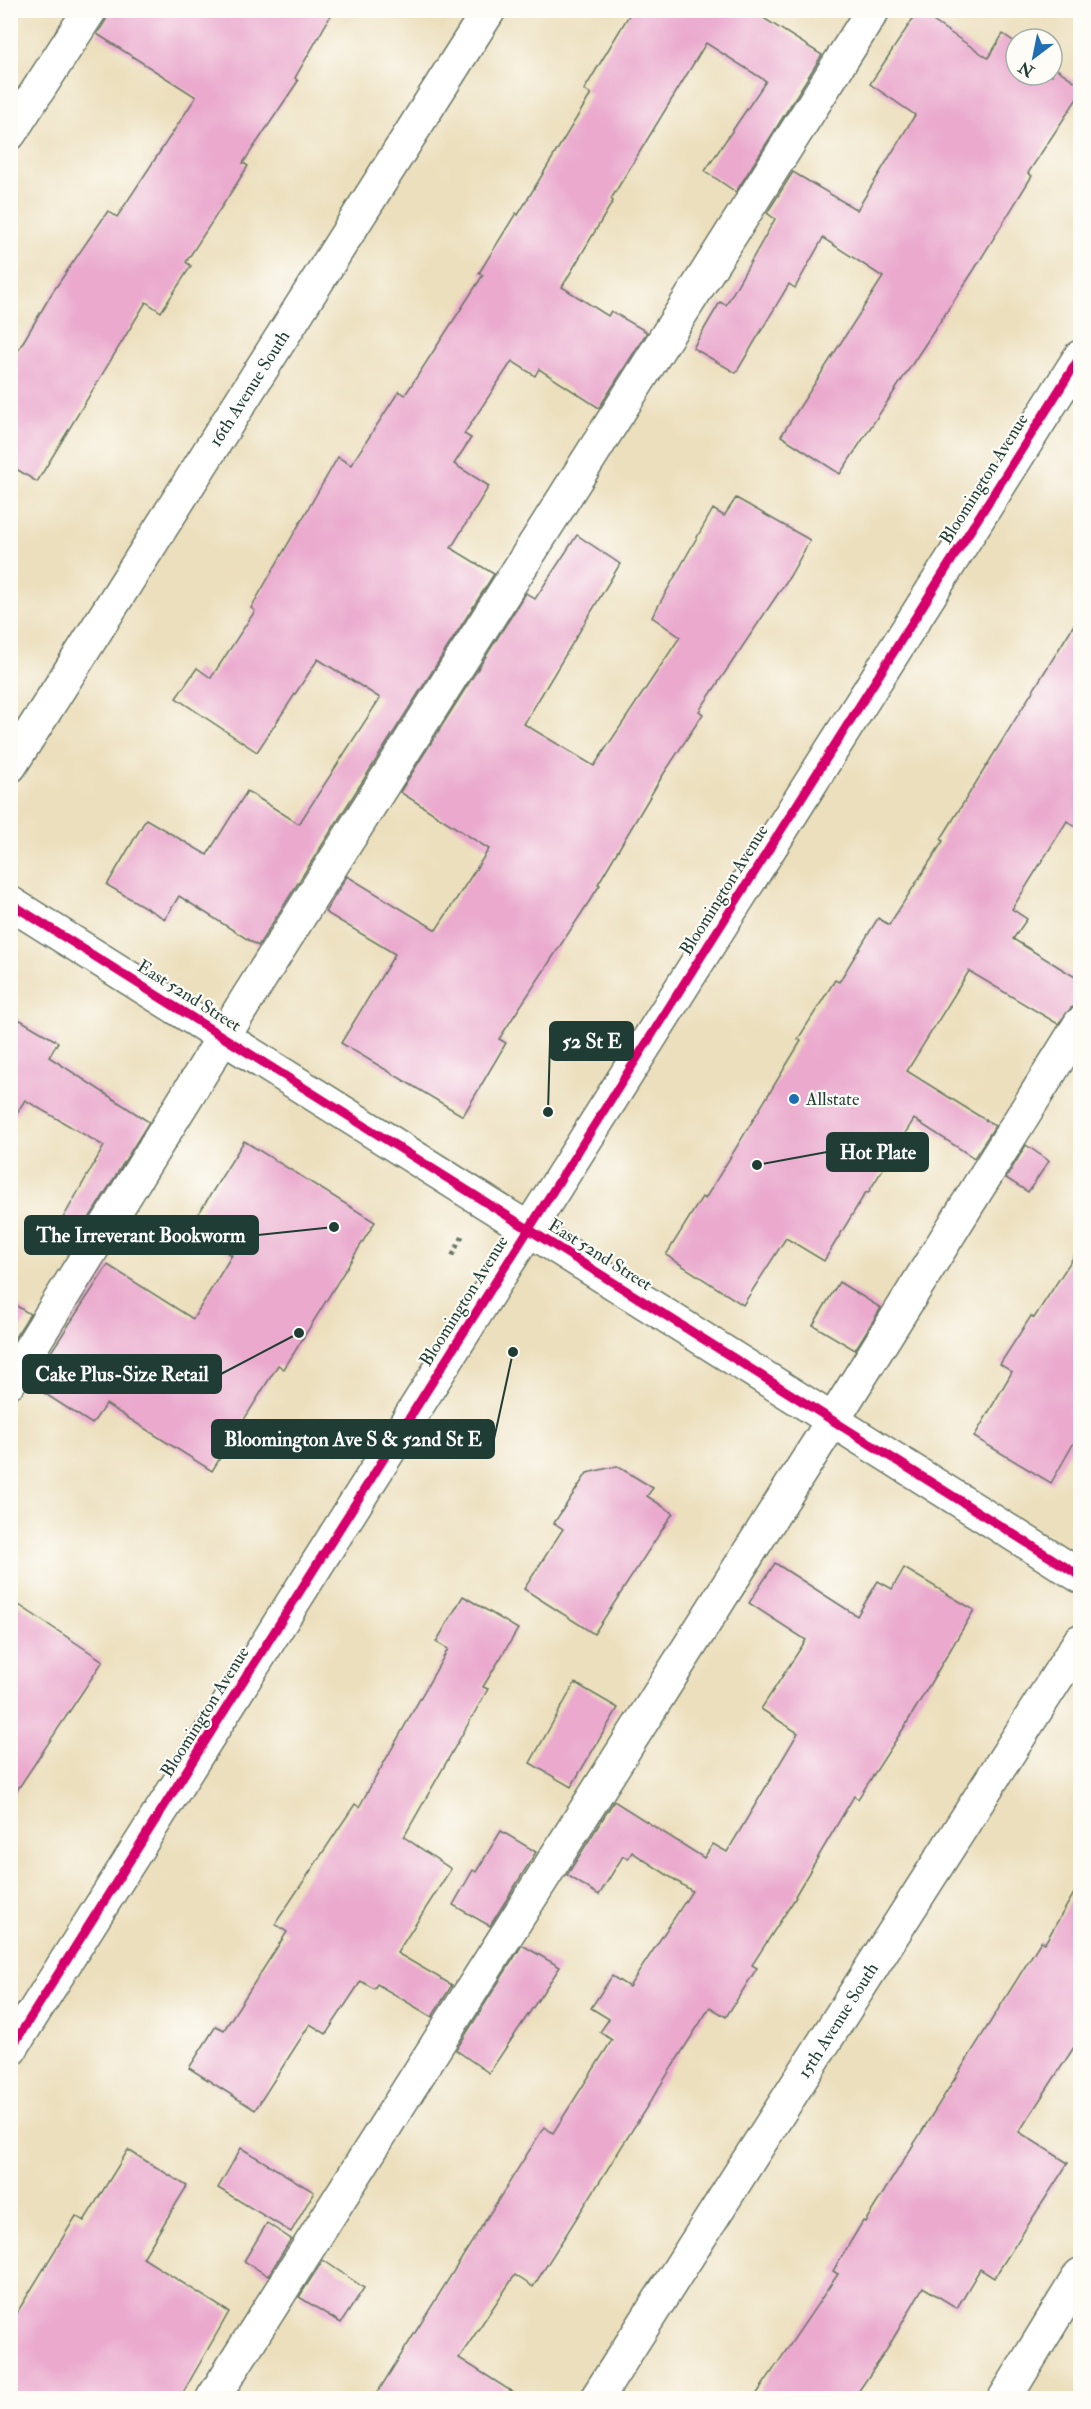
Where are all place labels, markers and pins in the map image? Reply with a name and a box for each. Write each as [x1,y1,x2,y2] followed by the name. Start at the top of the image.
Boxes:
[550,1022,633,1060] callout: 52 St E
[805,1088,860,1111] place label: Allstate
[787,1092,801,1106] marker: Allstate
[827,1133,928,1171] callout: Hot Plate
[25,1216,258,1254] callout: The Irreverant Bookworm
[23,1355,221,1393] callout: Cake Plus-Size Retail
[212,1420,494,1458] callout: Bloomington Ave S & 52nd St E

